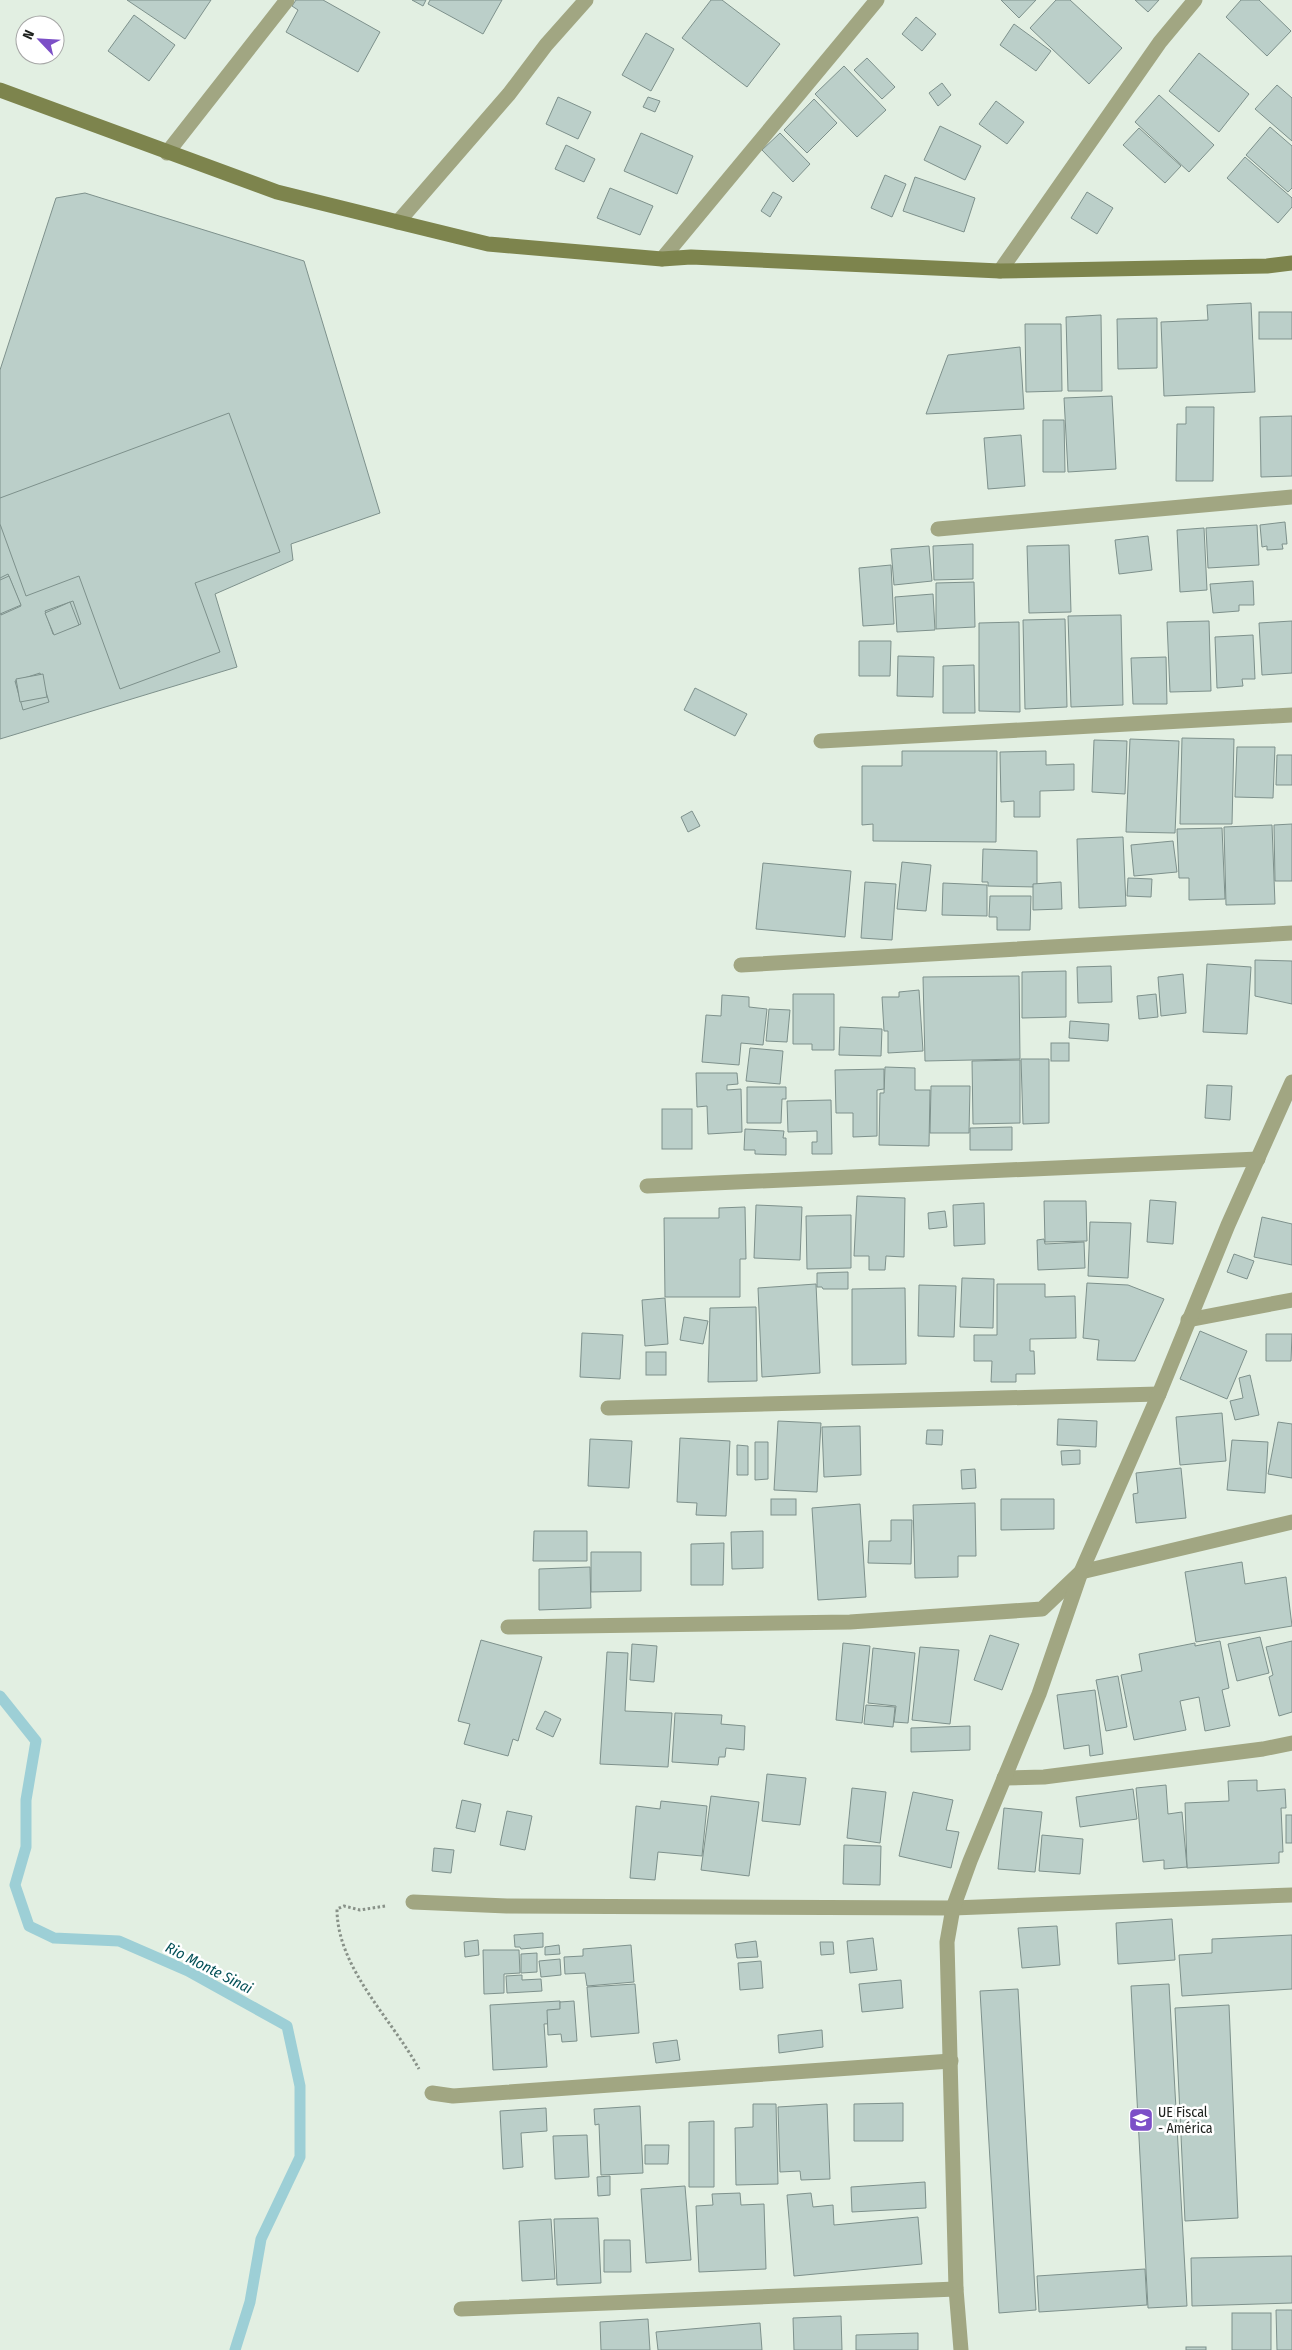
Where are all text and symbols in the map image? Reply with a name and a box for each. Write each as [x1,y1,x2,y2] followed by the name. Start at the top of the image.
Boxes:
[15,15,65,65] north arrow
[19,27,38,42] text: N
[163,1938,256,1998] water label: Rio Monte Sinai
[1158,2104,1213,2137] place label: UE Fiscal - América
[1128,2107,1154,2133] school or university icon: UE Fiscal - América

